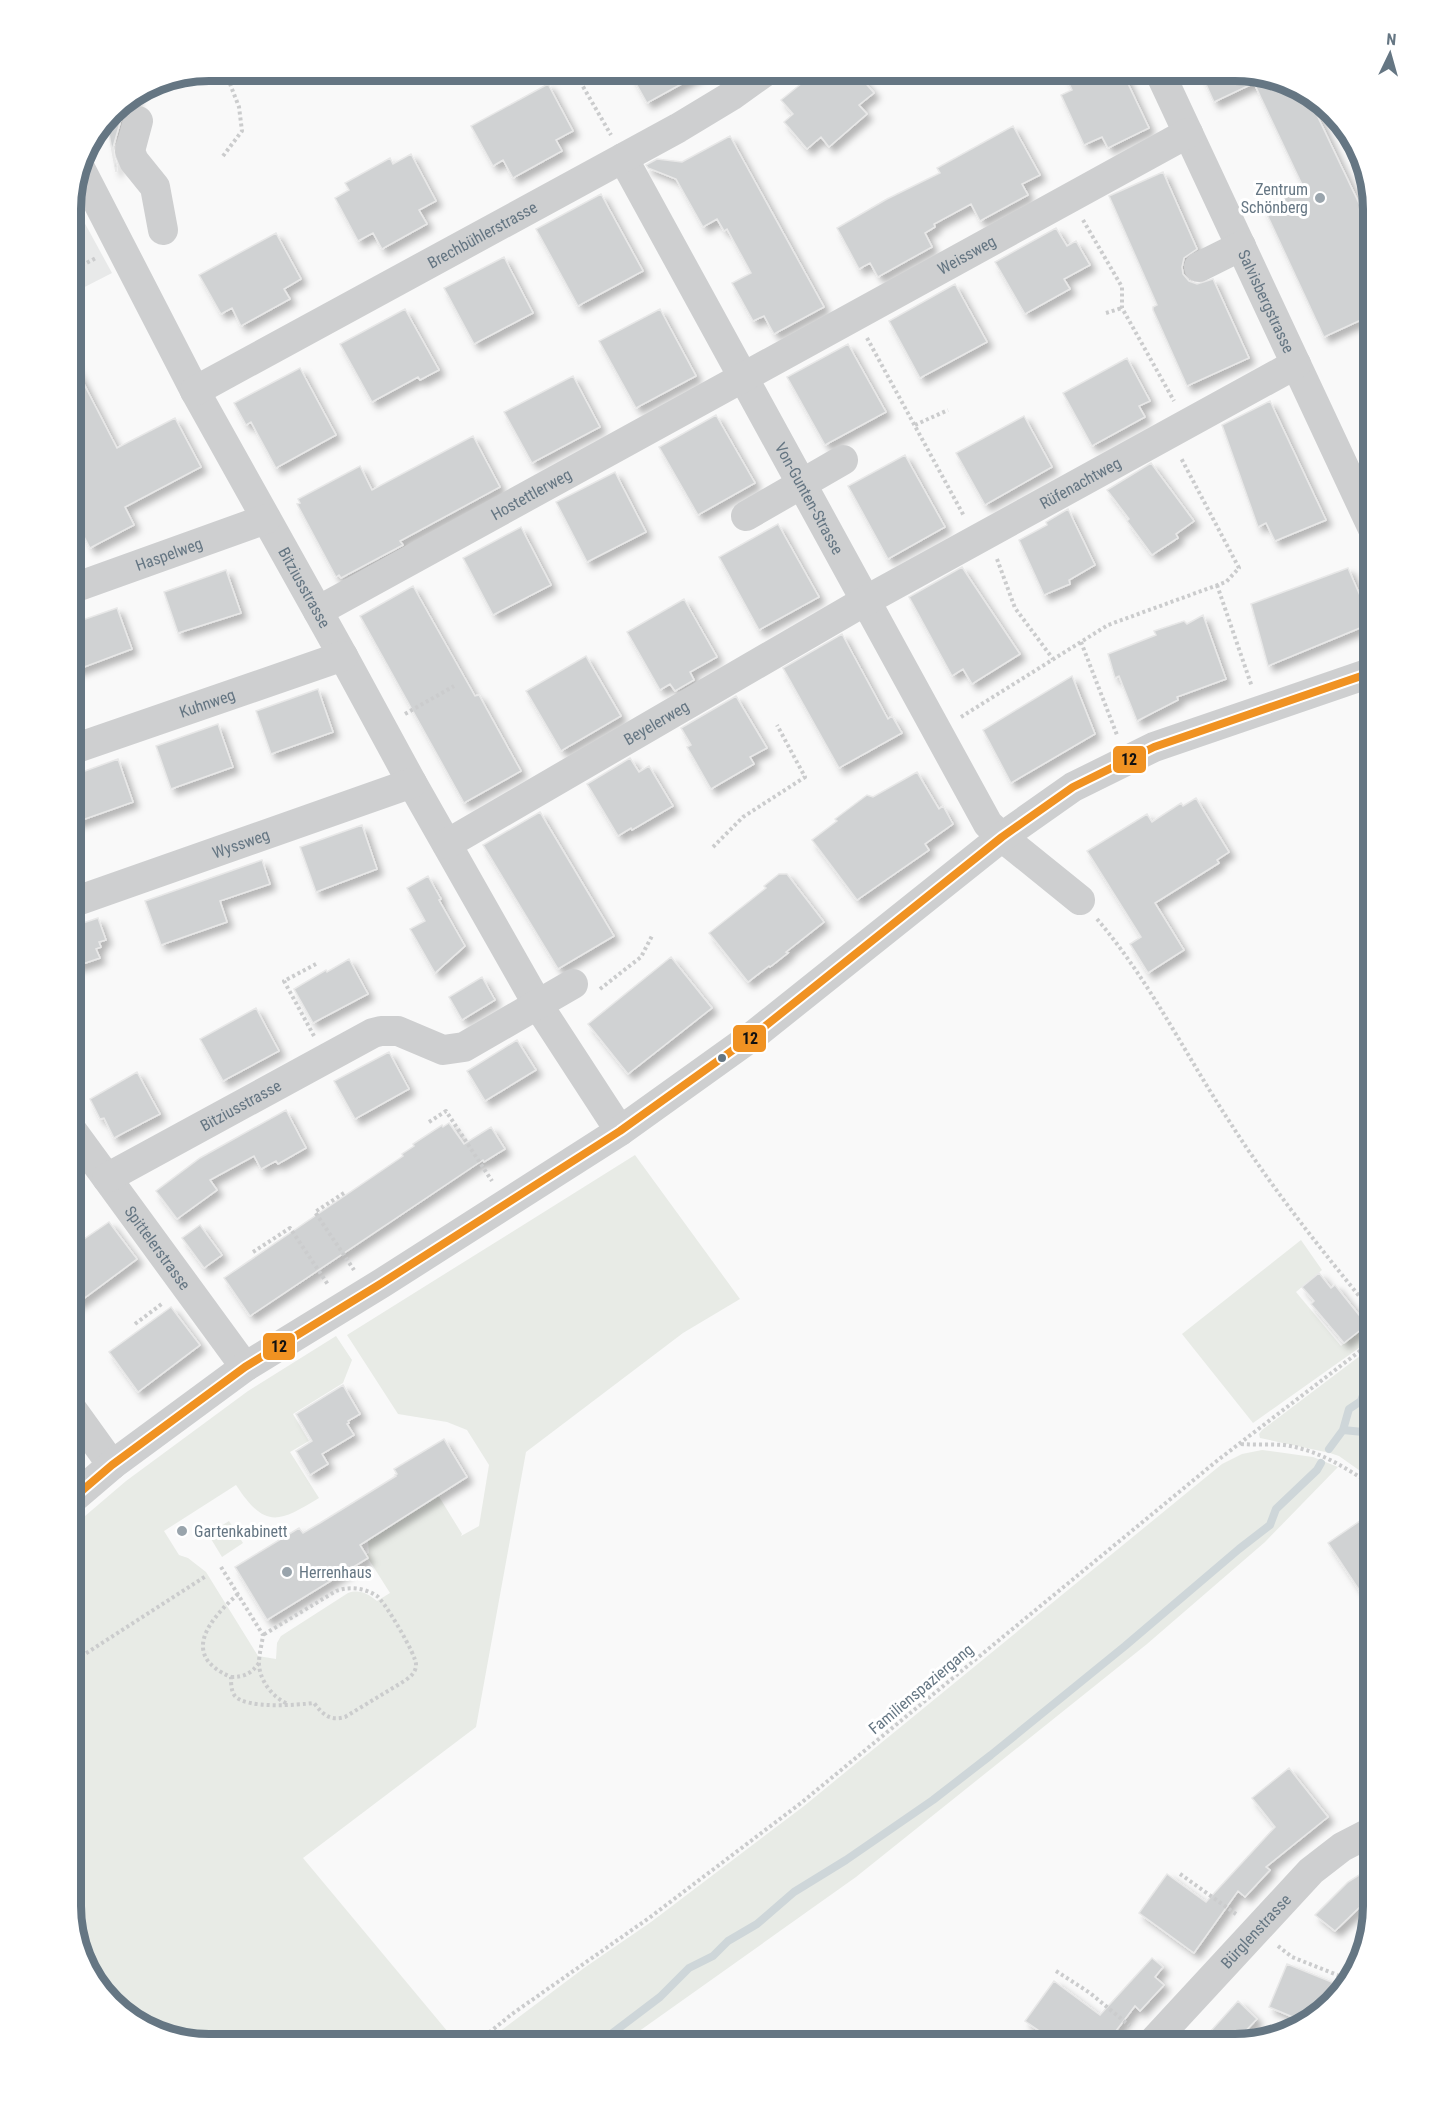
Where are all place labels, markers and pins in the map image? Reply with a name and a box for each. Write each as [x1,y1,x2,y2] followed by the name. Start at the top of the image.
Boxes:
[1241,180,1308,217] place label: Zentrum Schönberg
[1313,191,1327,205] marker: Zentrum Schönberg
[716,1052,728,1064] unlabelled marker
[194,1522,288,1541] place label: Gartenkabinett
[175,1524,189,1538] marker: Gartenkabinett
[299,1563,372,1582] place label: Herrenhaus
[280,1565,294,1579] marker: Herrenhaus

